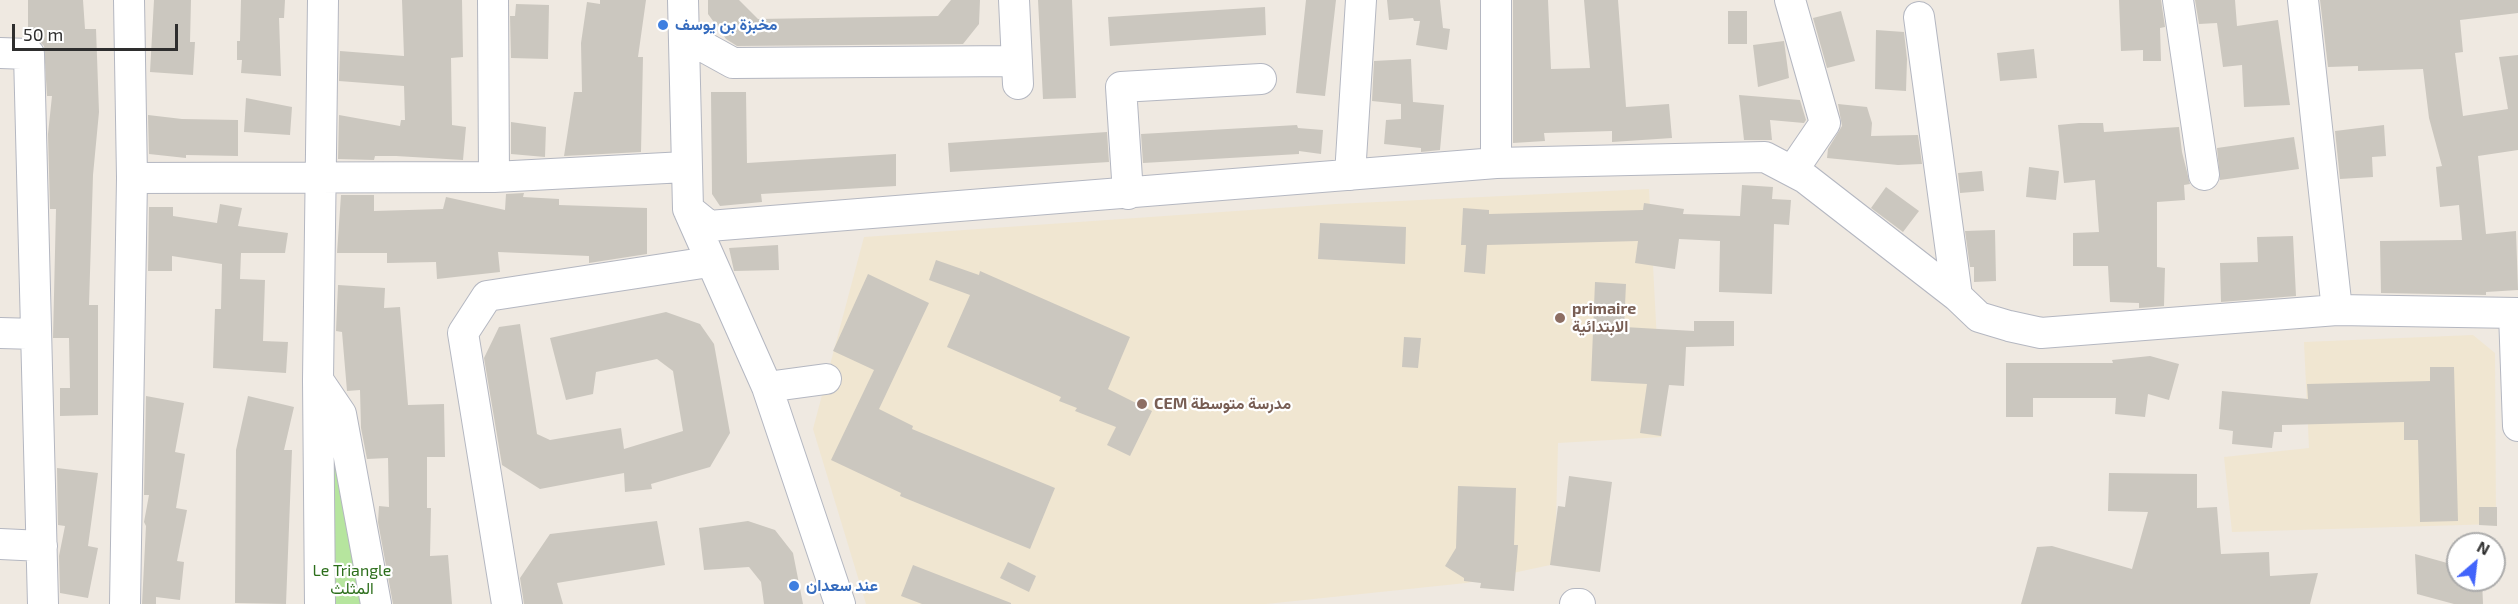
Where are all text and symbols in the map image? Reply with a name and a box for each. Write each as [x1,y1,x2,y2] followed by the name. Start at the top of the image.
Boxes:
[15,12,182,50] scale bar
[675,15,778,35] place label: مخبزة بن یوسف
[656,18,670,32] marker: مخبزة بن یوسف
[23,23,63,45] text: 50 m
[1572,299,1636,337] place label: primaire الابتدائية
[1553,311,1567,325] marker: primaire الابتدائية
[1154,394,1291,414] place label: CEM مدرسة متوسطة
[1135,397,1149,411] marker: CEM مدرسة متوسطة
[2446,532,2506,592] north arrow
[2474,536,2493,559] text: N
[313,561,391,599] park label: Le Triangle المثلث
[806,576,878,596] place label: عند سعدان
[787,579,801,593] marker: عند سعدان

